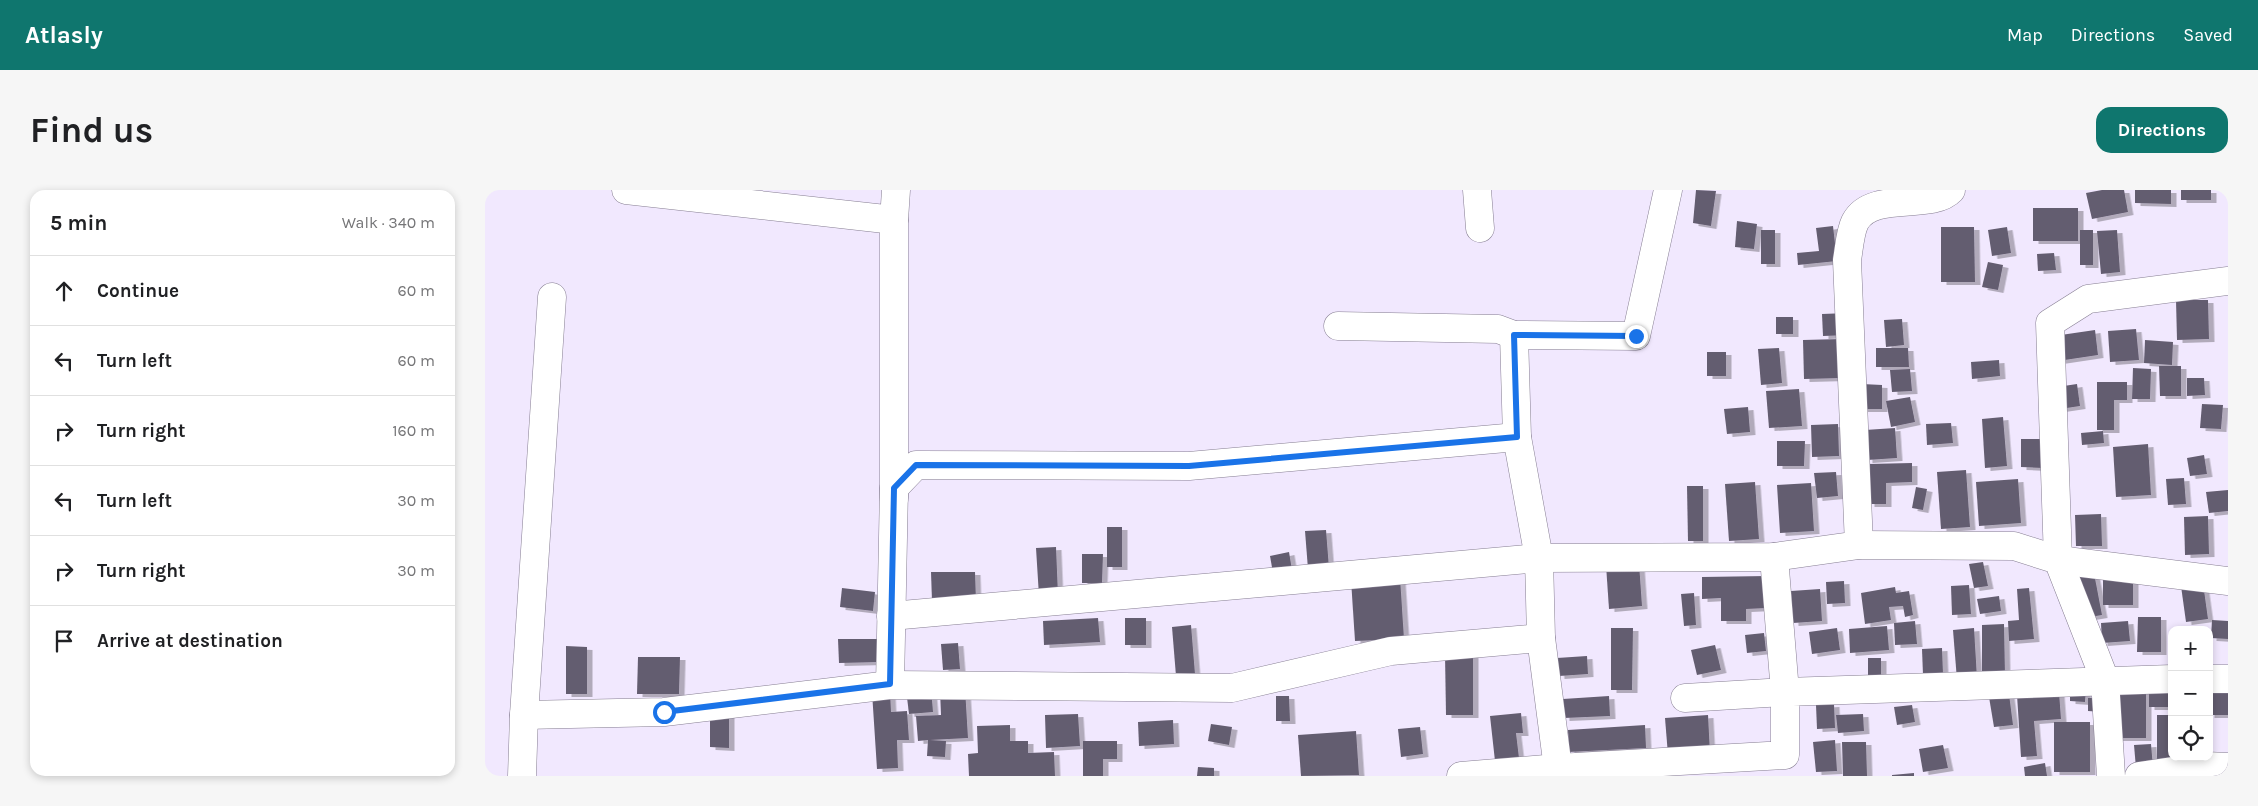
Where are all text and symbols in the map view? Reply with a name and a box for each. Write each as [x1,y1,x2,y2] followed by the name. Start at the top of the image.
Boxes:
[25,21,103,49] text: Atlasly
[2007,24,2043,46] text: Map
[2071,24,2155,46] text: Directions
[2183,24,2233,46] text: Saved
[2096,107,2228,153] button: Directions
[30,110,153,151] text: Find us
[50,211,107,235] text: 5 min
[342,213,435,232] text: Walk · 340 m
[50,277,78,305] icon: ahead
[97,280,179,302] text: Continue
[398,281,435,300] text: 60 m
[1625,325,1648,348] route end
[50,347,78,375] icon: left
[97,350,172,372] text: Turn left
[398,351,435,370] text: 60 m
[50,417,78,445] icon: right
[97,420,186,442] text: Turn right
[392,421,435,440] text: 160 m
[50,487,78,515] icon: left
[97,490,172,512] text: Turn left
[397,491,435,510] text: 30 m
[50,557,78,585] icon: right
[97,560,186,582] text: Turn right
[397,561,435,580] text: 30 m
[2168,626,2213,761] map controls
[2168,626,2213,671] button: +
[50,627,78,655] icon: arrive
[97,630,283,652] text: Arrive at destination
[2168,671,2213,716] button: −
[653,701,676,724] route start
[2168,716,2213,761] button: locate

